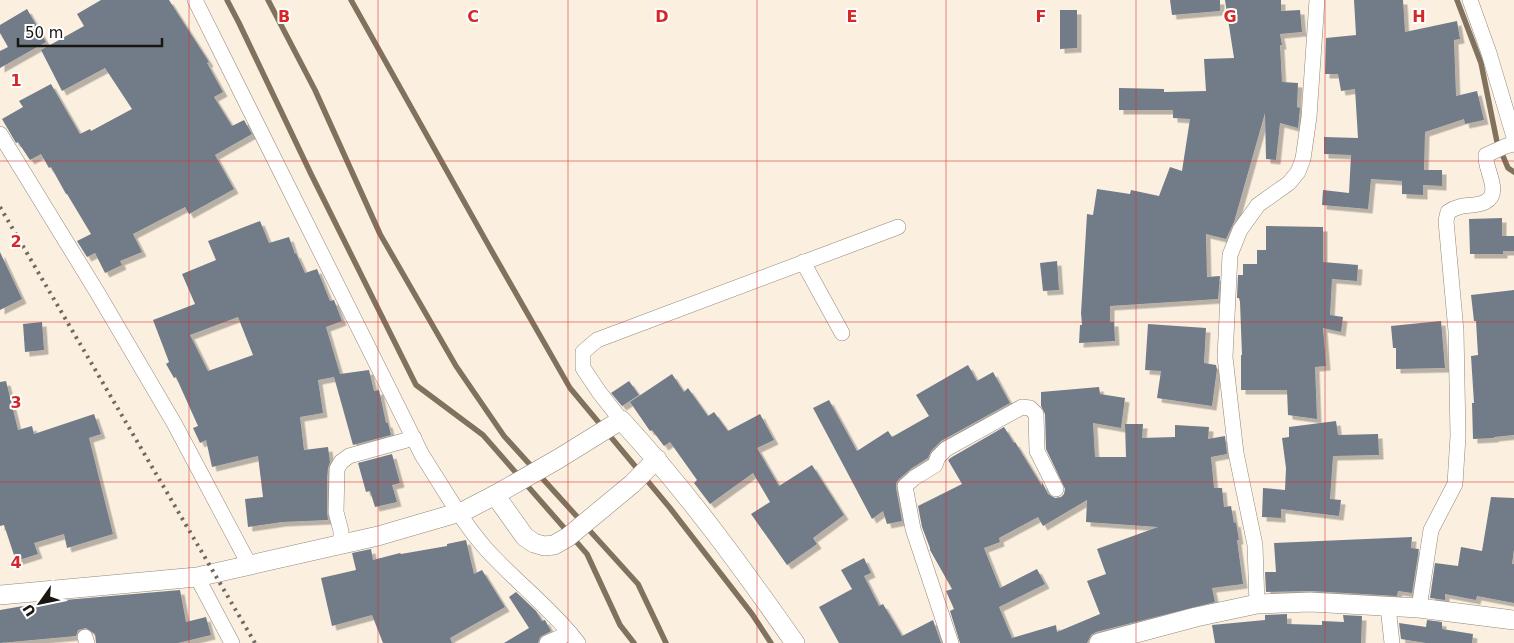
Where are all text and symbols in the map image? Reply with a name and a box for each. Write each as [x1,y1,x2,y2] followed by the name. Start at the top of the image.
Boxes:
[278,7,290,26] text: B
[467,7,479,26] text: C
[655,7,669,26] text: D
[847,7,857,26] text: E
[1036,7,1046,26] text: F
[1223,7,1237,26] text: G
[1412,7,1426,26] text: H
[18,15,161,47] scale bar
[25,24,63,42] text: 50 m
[10,71,22,90] text: 1
[10,232,22,251] text: 2
[10,393,22,412] text: 3
[10,553,22,572] text: 4
[15,578,65,628] north arrow
[19,601,39,619] text: U

